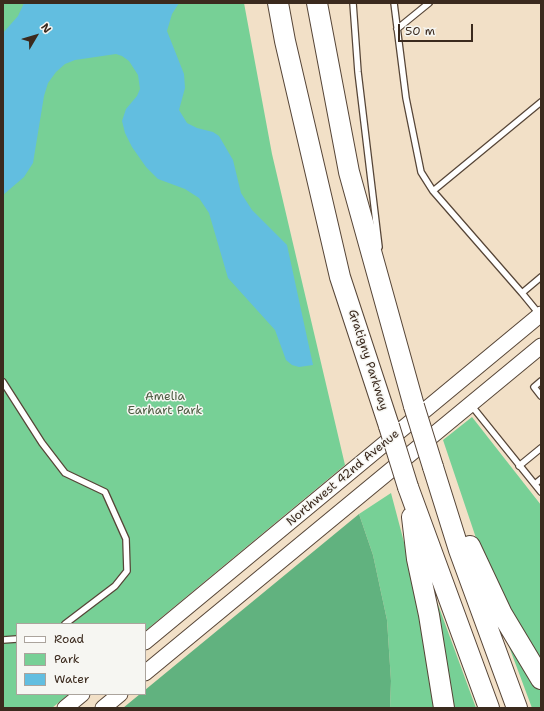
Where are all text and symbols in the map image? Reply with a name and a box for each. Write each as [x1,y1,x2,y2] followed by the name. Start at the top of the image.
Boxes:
[16,16,56,56] north arrow
[400,16,475,42] scale bar
[37,20,54,36] text: N
[405,23,435,39] text: 50 m
[345,308,391,412] street label: Gratigny Parkway
[128,390,202,418] park label: Amelia Earhart Park
[284,427,402,529] street label: Northwest 42nd Avenue
[16,623,146,695] legend
[54,631,84,647] text: Road
[54,651,80,667] text: Park
[54,671,89,687] text: Water

